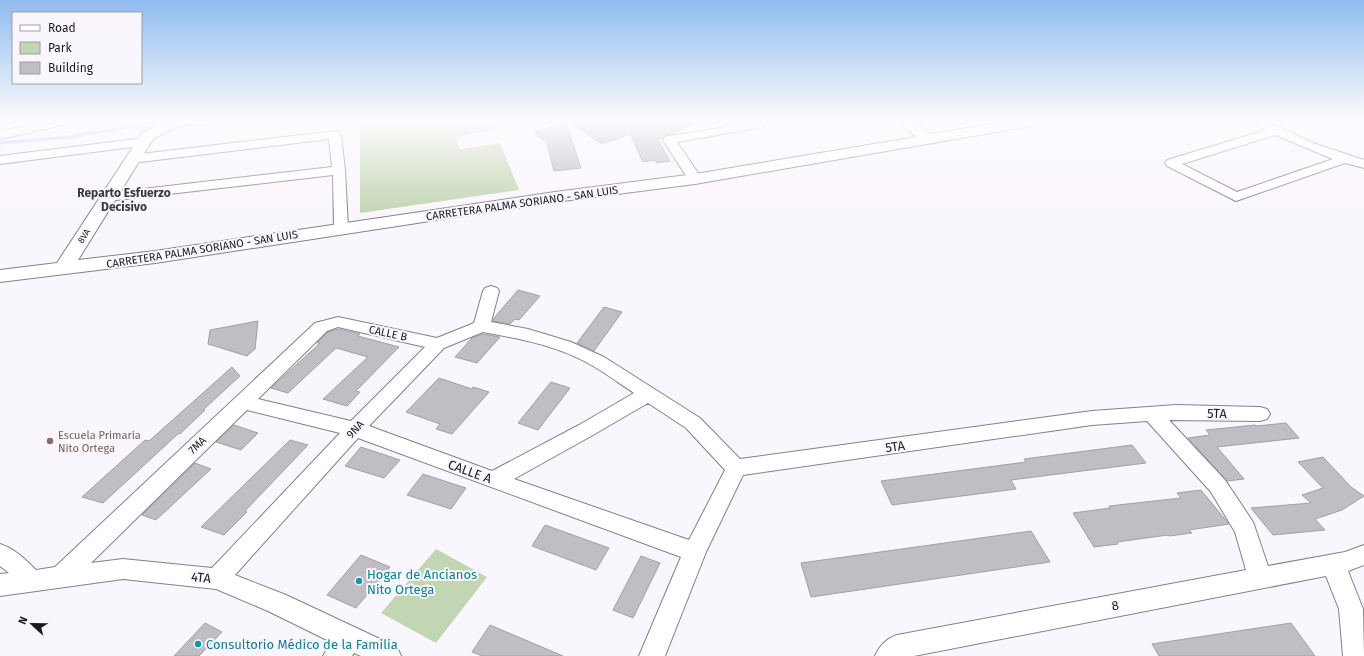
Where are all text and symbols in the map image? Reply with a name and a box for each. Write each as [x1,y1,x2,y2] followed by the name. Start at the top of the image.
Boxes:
[12,12,142,84] legend
[48,21,76,35] text: Road
[48,41,72,55] text: Park
[48,61,94,75] text: Building
[425,184,619,223] street label: CARRETERA PALMA SORIANO - SAN LUIS
[77,186,171,214] district label: Reparto Esfuerzo Decisivo
[76,226,93,245] street label: 8VA
[105,228,299,271] street label: CARRETERA PALMA SORIANO - SAN LUIS
[368,323,409,344] street label: CALLE B
[1207,406,1228,421] street label: 5TA
[344,417,367,441] street label: 9NA
[58,429,141,455] place label: Escuela Primaria Nito Ortega
[186,433,209,457] street label: 7MA
[45,436,55,446] marker: Escuela Primaria Nito Ortega
[884,438,906,455] street label: 5TA
[446,457,494,486] street label: CALLE A
[367,567,477,597] place label: Hogar de Ancianos Nito Ortega
[190,569,212,586] street label: 4TA
[354,576,364,586] marker: Hogar de Ancianos Nito Ortega
[1110,597,1120,614] street label: 8
[12,604,52,644] north arrow
[16,615,31,626] text: N
[206,637,398,652] place label: Consultorio Médico de la Familia
[193,639,203,649] marker: Consultorio Médico de la Familia

